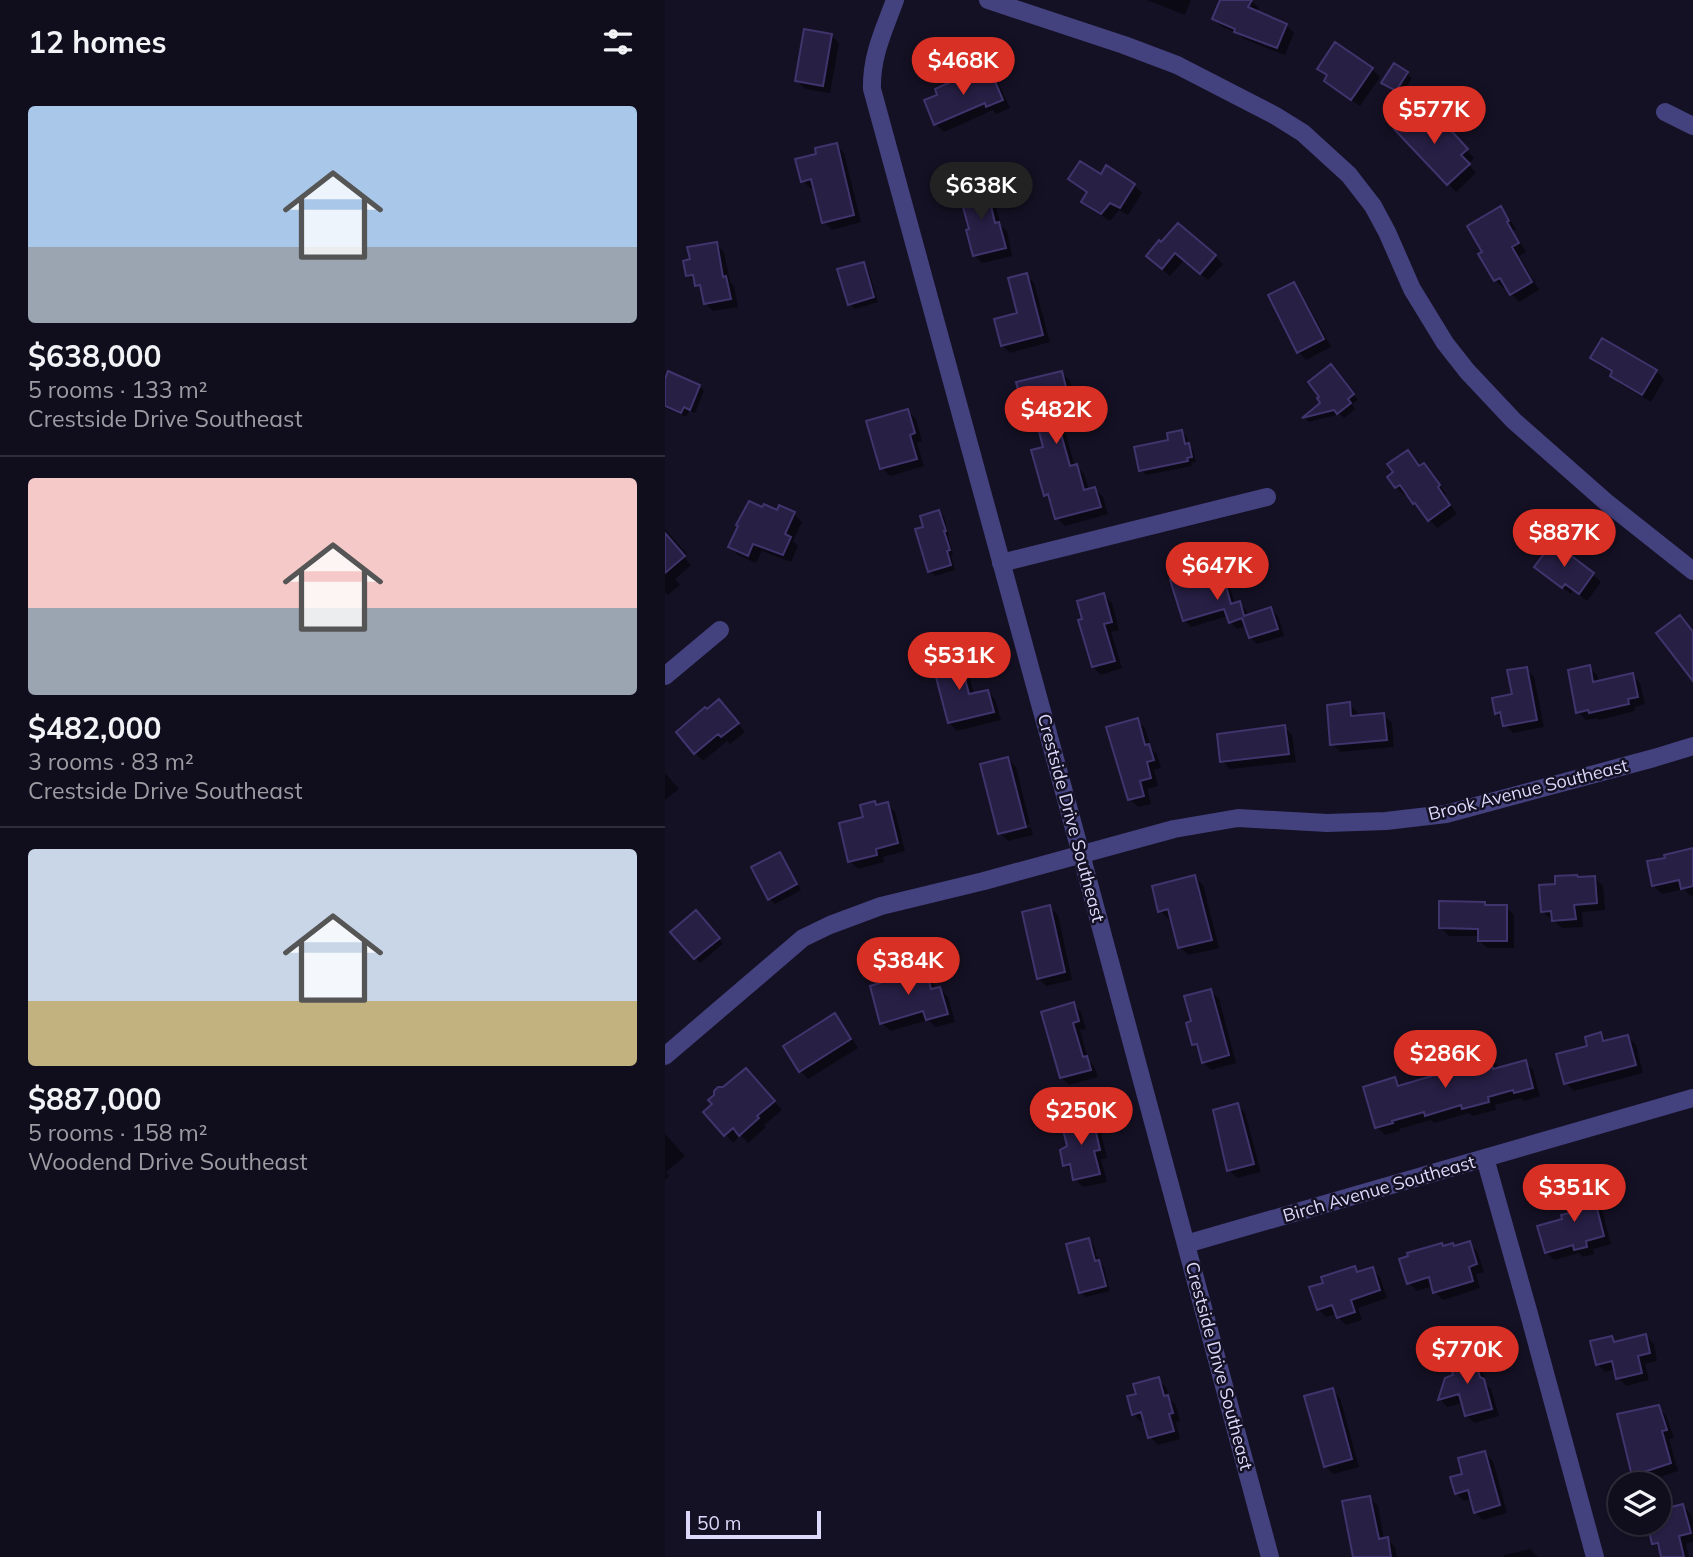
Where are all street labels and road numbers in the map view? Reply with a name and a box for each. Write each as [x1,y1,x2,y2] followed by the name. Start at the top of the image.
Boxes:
[1033,711,1110,925] street label: Crestside Drive Southeast
[1426,754,1630,825] street label: Brook Avenue Southeast
[1280,1150,1478,1227] street label: Birch Avenue Southeast
[1181,1259,1258,1473] street label: Crestside Drive Southeast

